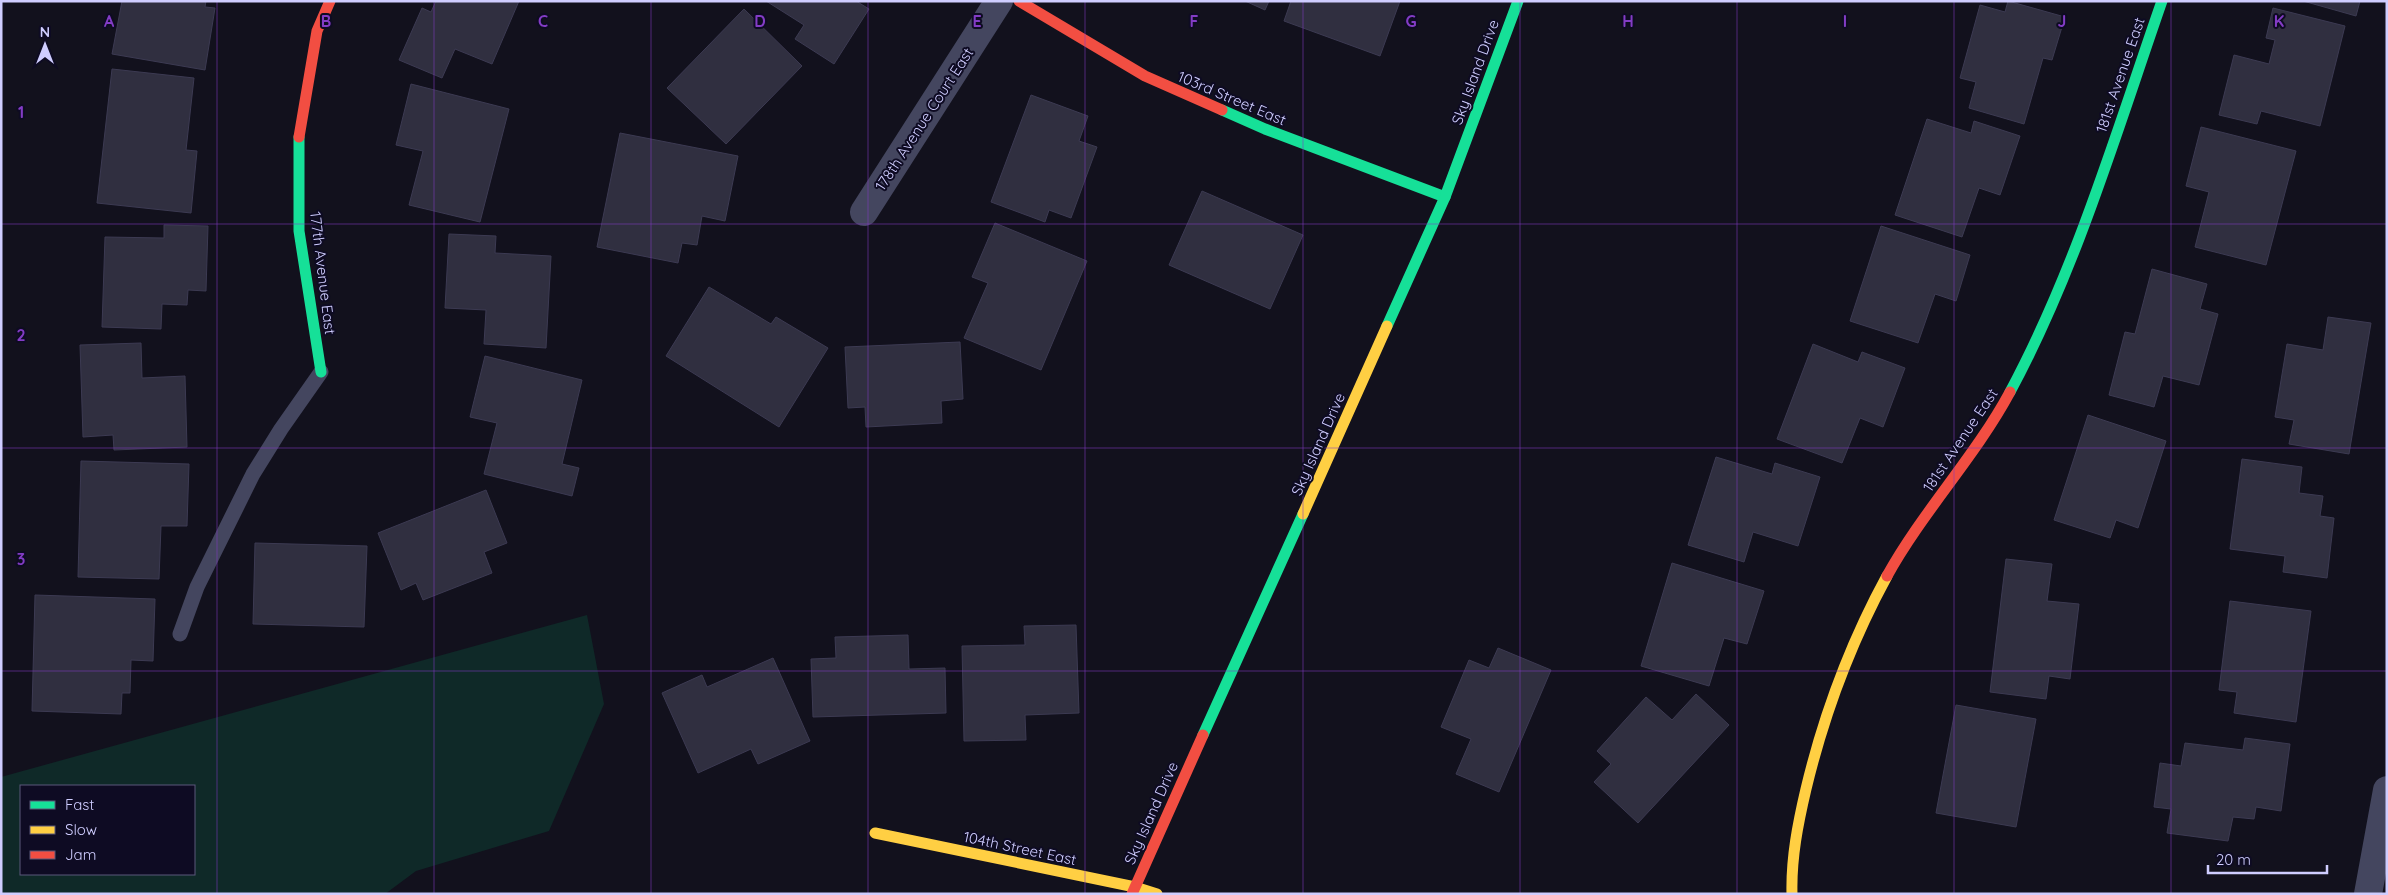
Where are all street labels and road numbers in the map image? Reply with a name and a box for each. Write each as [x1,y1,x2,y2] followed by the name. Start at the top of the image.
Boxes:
[2091,15,2149,135] street label: 181st Avenue East
[1447,17,1503,127] street label: Sky Island Drive
[871,44,977,194] street label: 178th Avenue Court East
[1175,67,1289,129] street label: 103rd Street East
[306,210,340,336] street label: 177th Avenue East
[1918,385,2002,495] street label: 181st Avenue East
[1287,390,1349,498] street label: Sky Island Drive
[1120,759,1182,867] street label: Sky Island Drive
[962,827,1078,869] street label: 104th Street East

